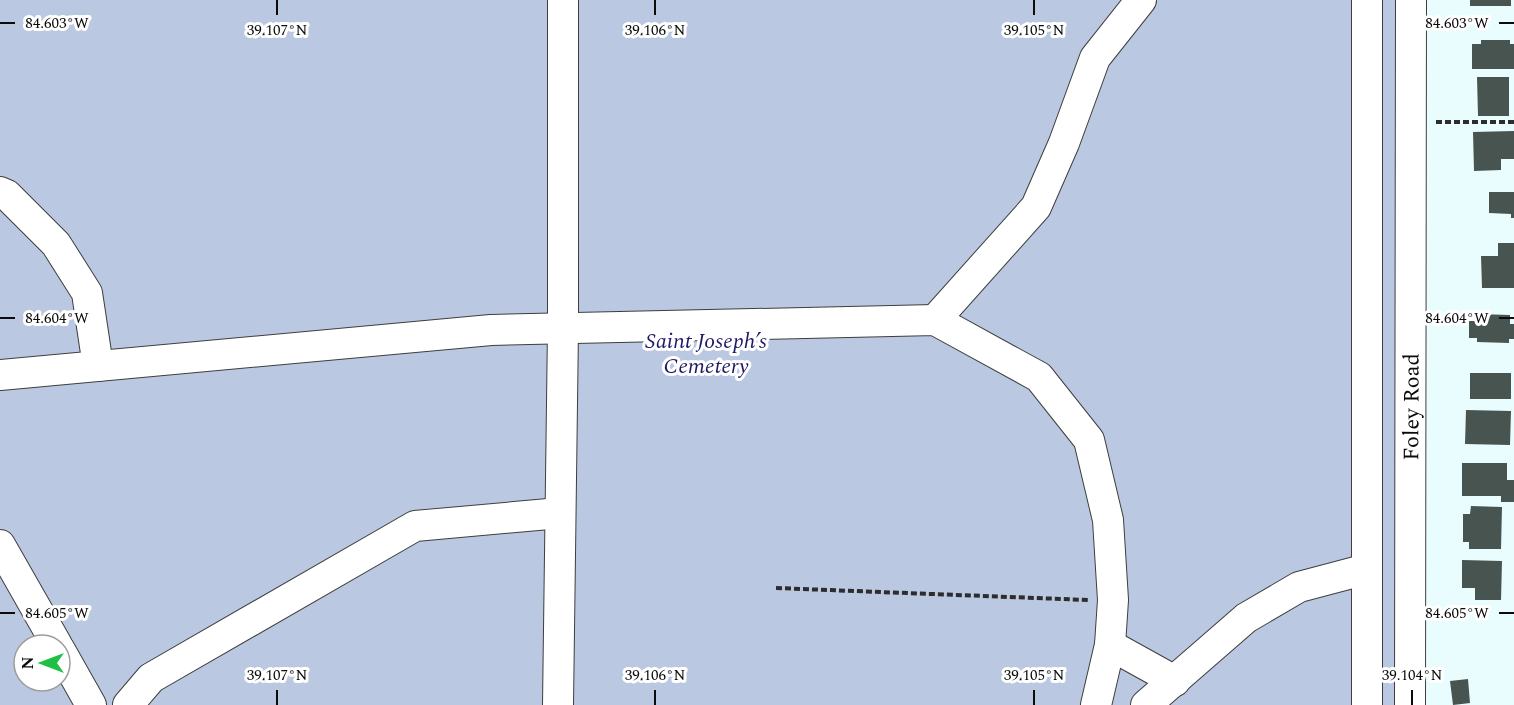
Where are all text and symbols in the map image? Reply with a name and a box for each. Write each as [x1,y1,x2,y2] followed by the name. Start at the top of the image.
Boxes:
[25,12,89,35] text: 84.603°W
[1425,12,1489,35] text: 84.603°W
[247,19,307,42] text: 39.107°N
[625,19,685,42] text: 39.106°N
[1004,19,1064,42] text: 39.105°N
[25,307,89,330] text: 84.604°W
[1425,307,1489,330] text: 84.604°W
[645,325,767,383] park label: Saint Joseph’s Cemetery
[1395,353,1428,461] street label: Foley Road
[25,602,89,625] text: 84.605°W
[1425,602,1489,625] text: 84.605°W
[12,633,72,693] north arrow
[16,656,40,670] text: N
[247,664,307,687] text: 39.107°N
[625,664,685,687] text: 39.106°N
[1004,664,1064,687] text: 39.105°N
[1382,664,1442,687] text: 39.104°N

